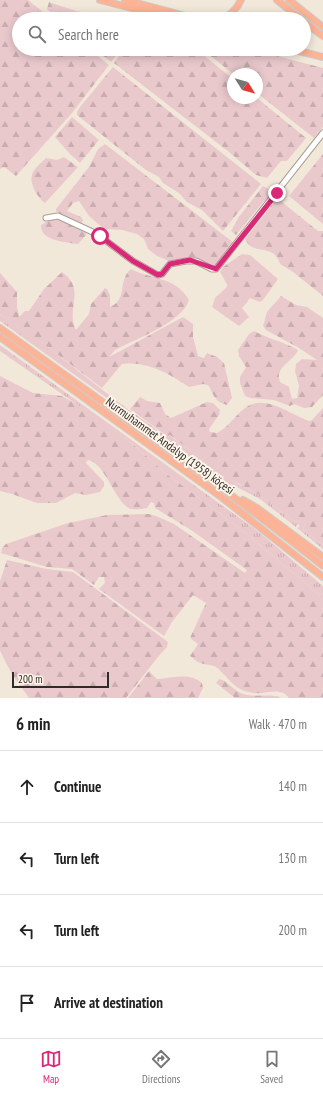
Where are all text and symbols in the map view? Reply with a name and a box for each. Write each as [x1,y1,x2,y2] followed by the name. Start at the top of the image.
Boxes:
[12,12,311,56] search box
[26,23,48,45] icon: search
[58,25,119,44] text: Search here
[227,68,263,104] north arrow
[268,184,286,202] route end
[91,227,109,245] route start
[103,394,238,497] street label: Nurmuhammet Andalyp (1958) köçesi
[12,670,109,689] scale bar
[18,672,42,686] text: 200 m
[16,713,50,735] text: 6 min
[249,716,307,733] text: Walk · 470 m
[16,776,38,798] icon: ahead
[54,777,101,796] text: Continue
[278,778,307,795] text: 140 m
[16,848,38,870] icon: left
[54,849,99,868] text: Turn left
[278,850,307,867] text: 130 m
[16,920,38,942] icon: left
[54,921,99,940] text: Turn left
[278,922,307,939] text: 200 m
[16,992,38,1014] icon: arrive
[54,993,163,1012] text: Arrive at destination
[40,1048,62,1086] tab: Map
[142,1048,180,1086] tab: Directions
[260,1048,283,1086] tab: Saved

